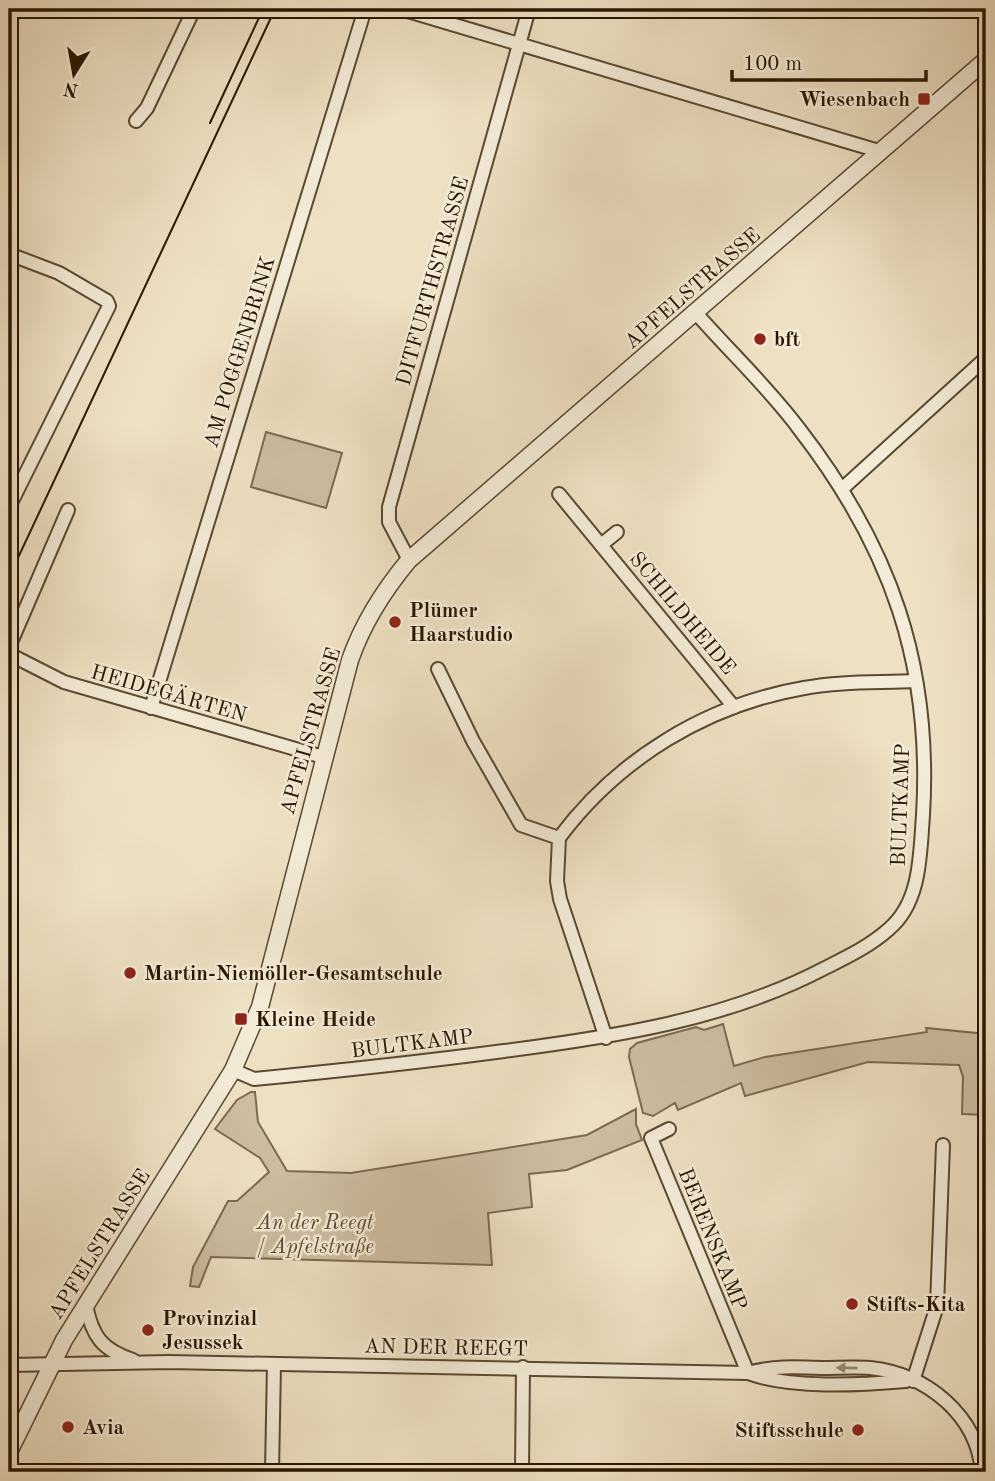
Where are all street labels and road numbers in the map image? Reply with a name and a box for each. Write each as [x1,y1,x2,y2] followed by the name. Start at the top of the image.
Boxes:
[394,174,473,388] street label: DITFURTHSTRASSE
[621,225,765,354] street label: APFELSTRASSE
[201,254,280,451] street label: AM POGGENBRINK
[625,549,739,679] street label: SCHILDHEIDE
[278,646,345,817] street label: APFELSTRASSE
[88,658,250,727] street label: HEIDEGÄRTEN
[889,743,914,867] street label: BULTKAMP
[350,1027,475,1062] street label: BULTKAMP
[673,1165,750,1314] street label: BERENSKAMP
[46,1166,155,1324] street label: APFELSTRASSE
[364,1337,528,1360] street label: AN DER REEGT

